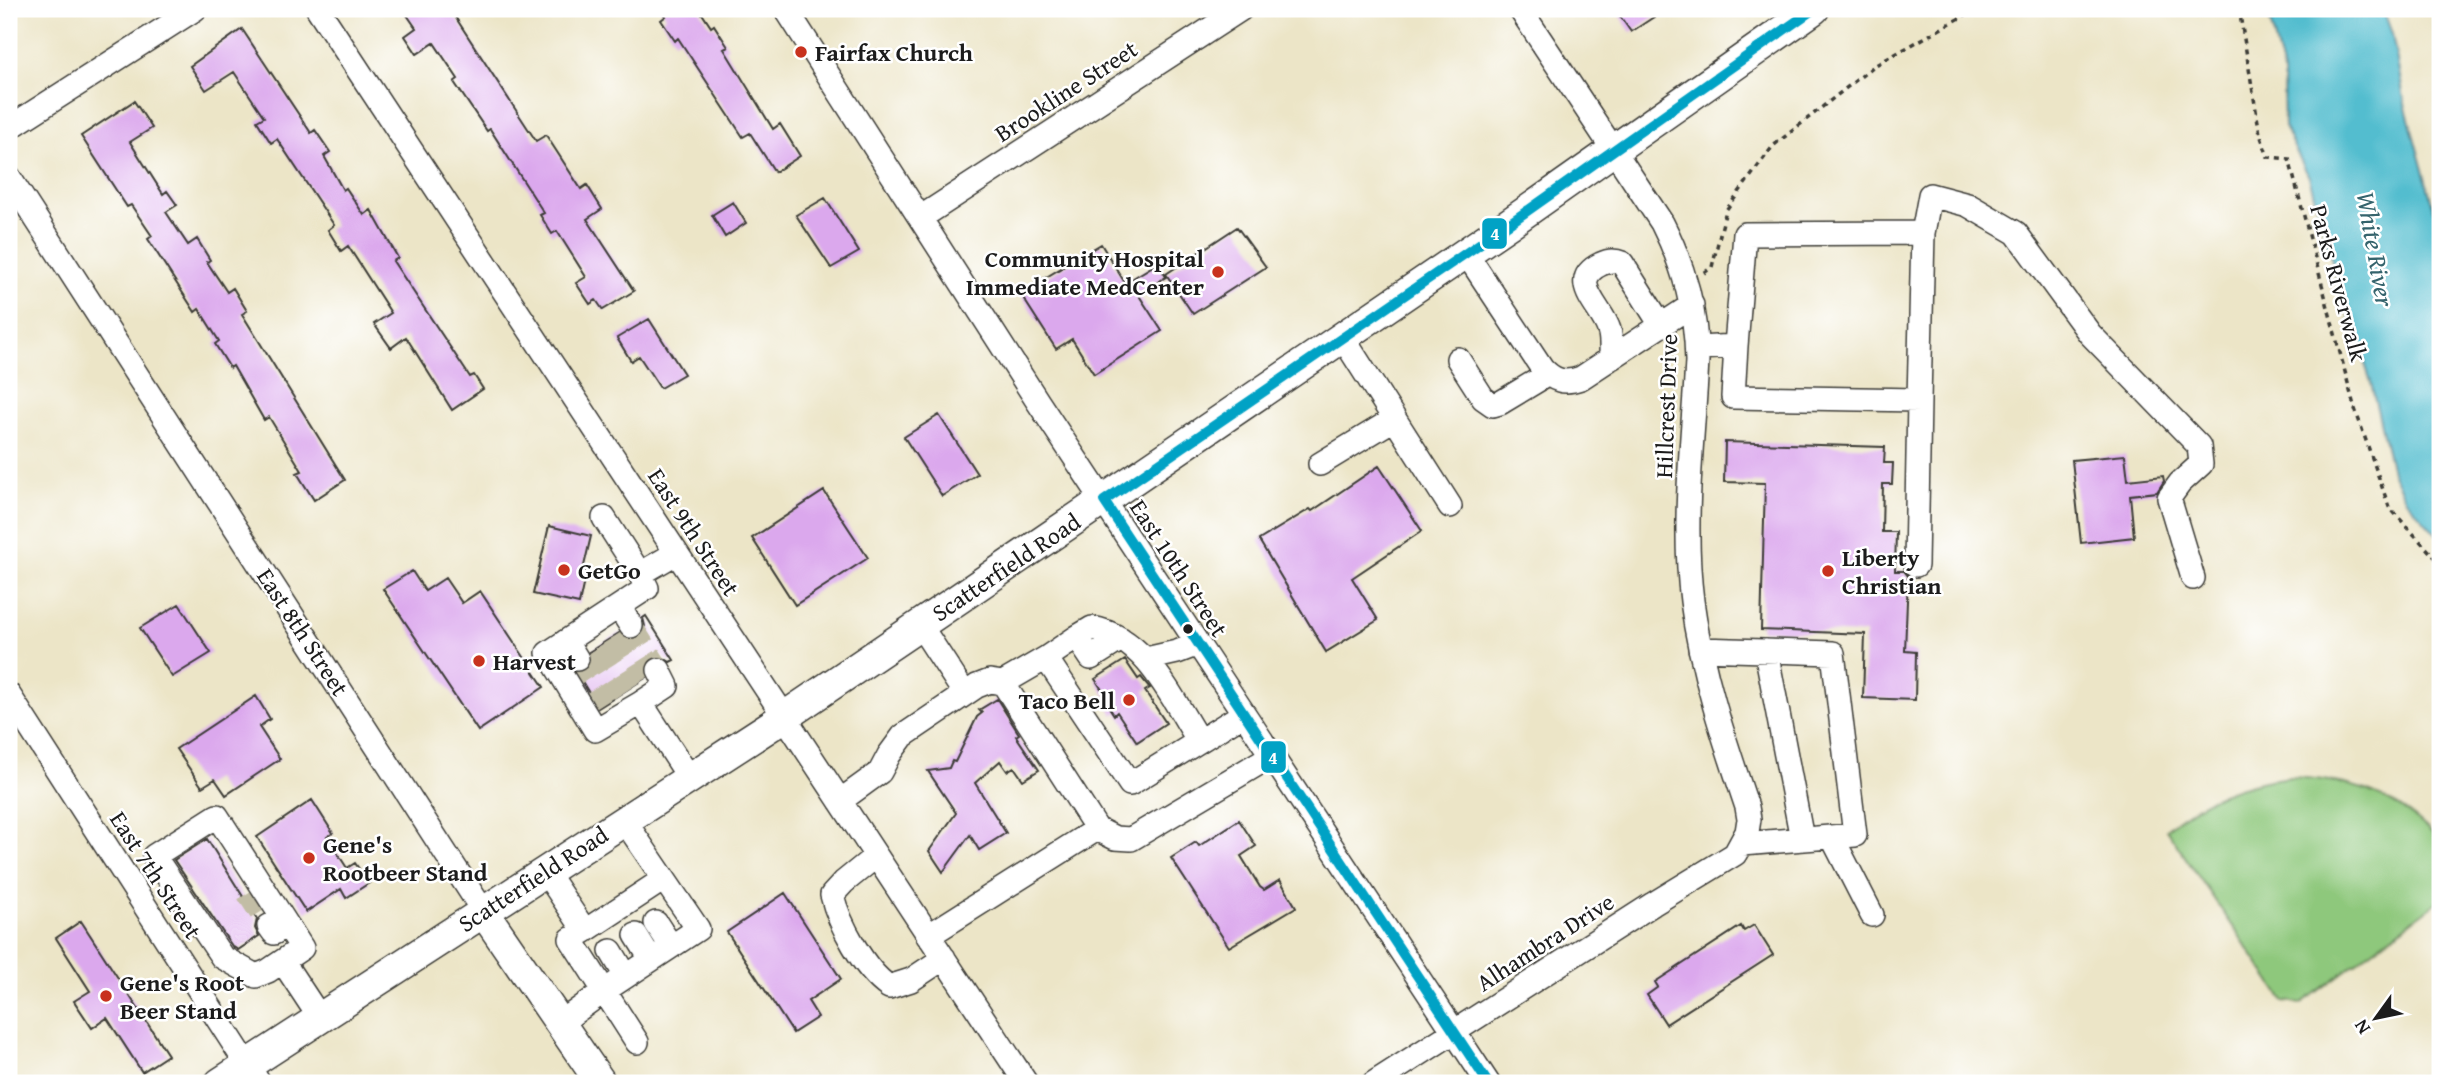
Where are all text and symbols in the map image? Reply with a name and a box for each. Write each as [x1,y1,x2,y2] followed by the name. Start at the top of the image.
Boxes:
[988,31,1145,150] street label: Brookline Street
[815,35,973,70] place label: Fairfax Church
[793,44,809,60] marker: Fairfax Church
[2347,188,2406,311] water label: White River
[2301,201,2377,366] street label: Parks Riverwalk
[1481,217,1508,250] line badge: 4
[1490,219,1500,247] text: 4
[966,241,1205,304] place label: Community Hospital Immediate MedCenter
[1210,264,1226,280] marker: Community Hospital Immediate MedCenter
[1646,333,1686,479] street label: Hillcrest Drive
[639,461,749,603] street label: East 9th Street
[1121,492,1237,644] street label: East 10th Street
[925,504,1087,630] street label: Scatterfield Road
[1842,540,1942,603] place label: Liberty Christian
[578,553,641,588] place label: GetGo
[248,561,358,703] street label: East 8th Street
[556,562,572,578] marker: GetGo
[1820,563,1836,579] marker: Liberty Christian
[1181,622,1195,636] unlabelled marker
[493,644,576,679] place label: Harvest
[471,653,487,669] marker: Harvest
[1019,683,1116,718] place label: Taco Bell
[1121,692,1137,708] marker: Taco Bell
[1260,740,1287,774] line badge: 4
[1268,743,1278,771] text: 4
[101,804,211,946] street label: East 7th Street
[451,817,615,941] street label: Scatterfield Road
[323,827,488,890] place label: Gene's Rootbeer Stand
[301,850,317,866] marker: Gene's Rootbeer Stand
[1469,884,1621,1000] street label: Alhambra Drive
[120,965,244,1028] place label: Gene's Root Beer Stand
[2340,984,2410,1054] north arrow
[98,988,114,1004] marker: Gene's Root Beer Stand
[2346,1014,2377,1040] text: N

